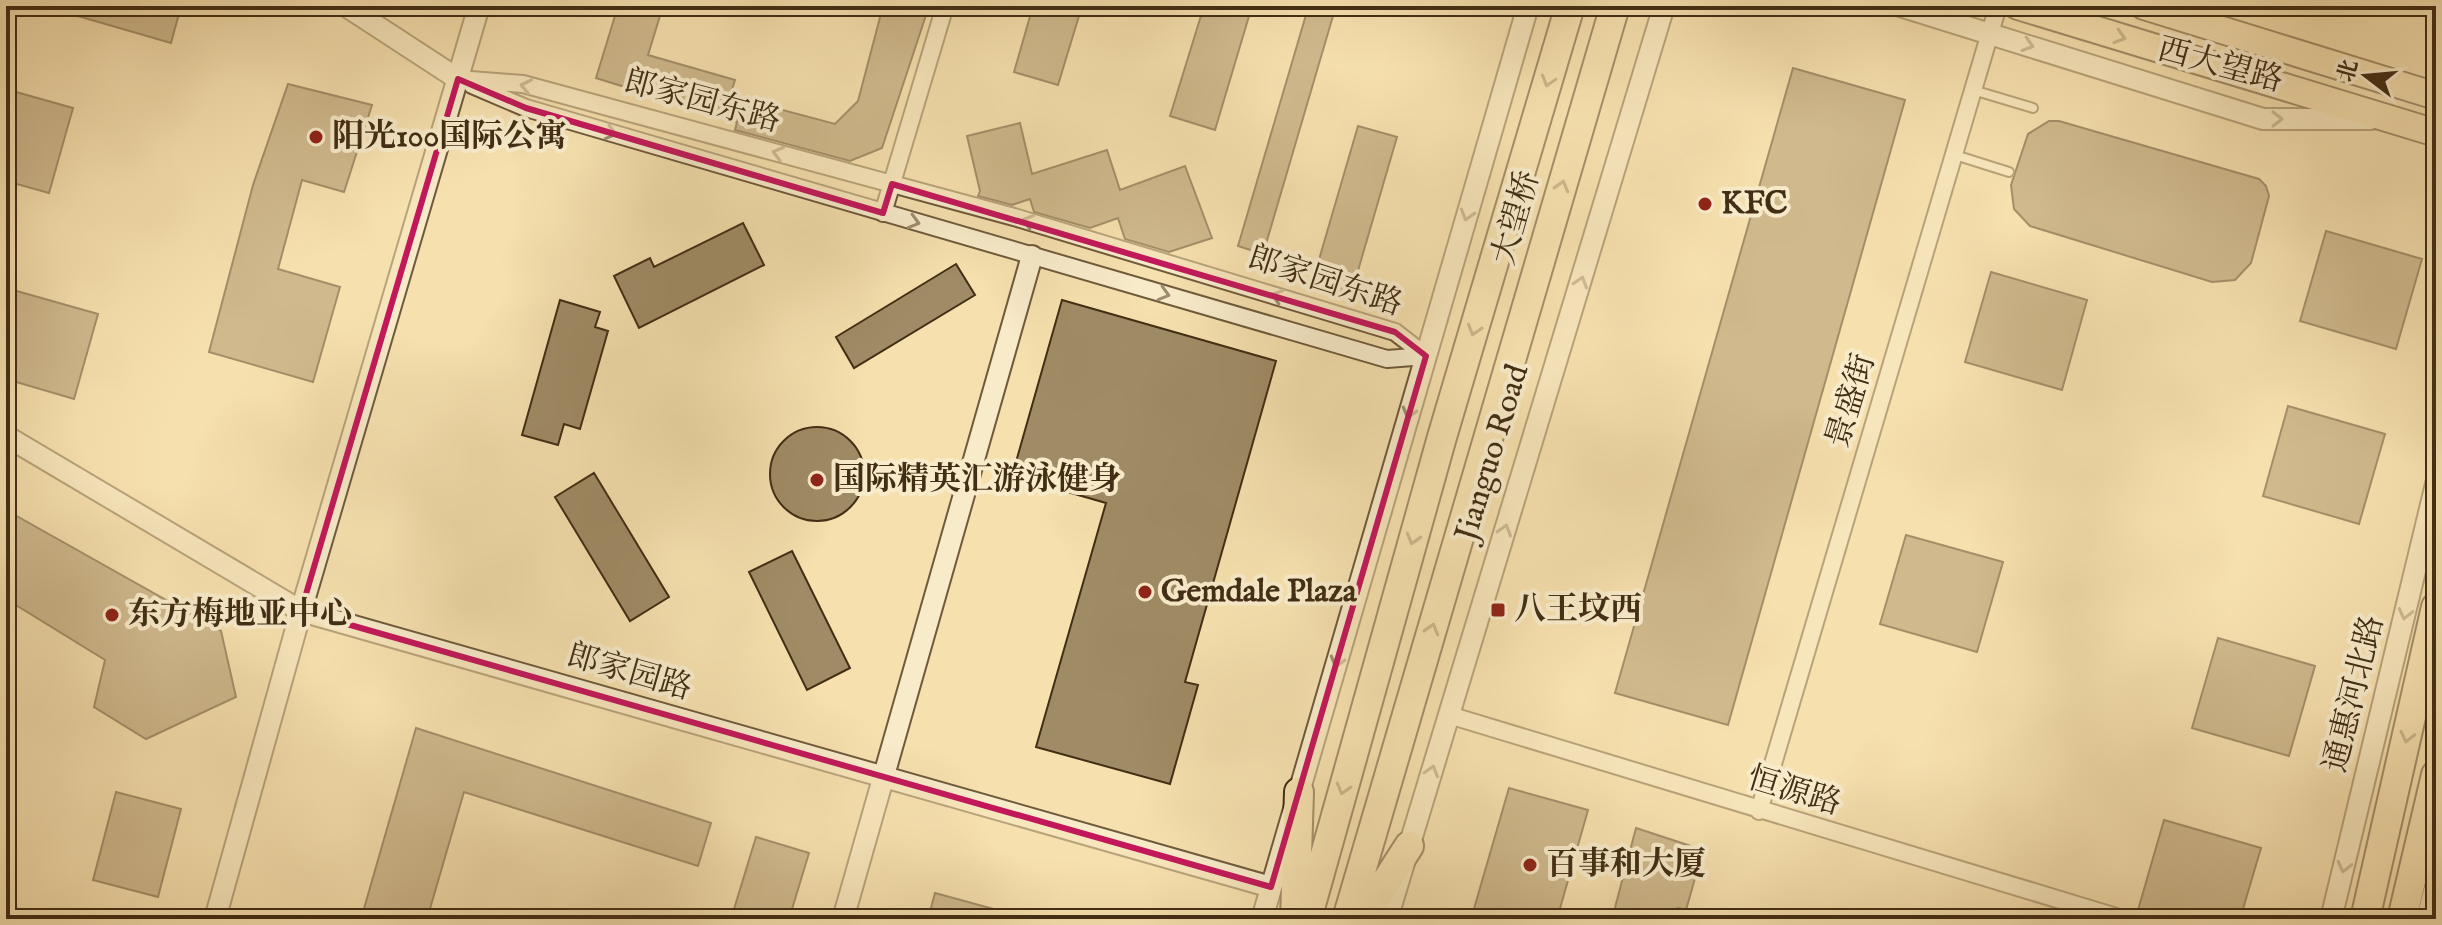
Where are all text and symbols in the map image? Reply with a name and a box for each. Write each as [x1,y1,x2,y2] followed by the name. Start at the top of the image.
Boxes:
[2112,28,2126,44] one-way arrow
[2153,30,2287,102] street label: 西大望路
[2021,36,2035,52] one-way arrow
[2326,36,2406,116] north arrow
[2332,57,2365,85] text: 北
[619,61,785,143] street label: 郎家园东路
[1541,73,1557,87] one-way arrow
[520,79,533,96] one-way arrow
[2271,110,2284,128] one-way arrow
[332,117,567,158] place label: 阳光100国际公寓
[603,124,617,140] one-way arrow
[307,128,325,146] marker: 阳光100国际公寓
[771,146,785,163] one-way arrow
[1484,166,1550,270] street label: 大望桥
[1553,179,1569,193] one-way arrow
[1721,184,1787,225] place label: KFC
[1696,195,1714,213] marker: KFC
[1460,208,1476,222] one-way arrow
[907,213,920,229] one-way arrow
[1022,214,1036,230] one-way arrow
[1243,238,1407,326] street label: 郎家园东路
[1572,275,1588,289] one-way arrow
[1156,285,1170,301] one-way arrow
[1271,289,1285,305] one-way arrow
[1467,323,1483,336] one-way arrow
[1818,349,1886,453] street label: 景盛街
[1446,359,1540,549] street label: Jianguo Road
[1402,405,1418,419] one-way arrow
[833,460,1121,501] place label: 国际精英汇游泳健身
[808,471,826,489] marker: 国际精英汇游泳健身
[1496,524,1512,538] one-way arrow
[1406,531,1423,545] one-way arrow
[1161,572,1358,613] place label: Gemdale Plaza
[1136,583,1154,601] marker: Gemdale Plaza
[1514,590,1642,631] place label: 八王坟西
[128,595,352,636] place label: 东方梅地亚中心
[1489,601,1507,619] marker: 八王坟西
[103,606,121,624] marker: 东方梅地亚中心
[2397,607,2414,621] one-way arrow
[2316,611,2394,777] street label: 通惠河北路
[1423,623,1439,637] one-way arrow
[562,636,696,710] street label: 郎家园路
[1330,655,1346,669] one-way arrow
[2399,730,2416,744] one-way arrow
[1742,758,1846,826] street label: 恒源路
[1423,765,1439,779] one-way arrow
[1336,781,1353,795] one-way arrow
[1546,845,1706,886] place label: 百事和大厦
[1521,856,1539,874] marker: 百事和大厦
[2336,860,2353,873] one-way arrow

